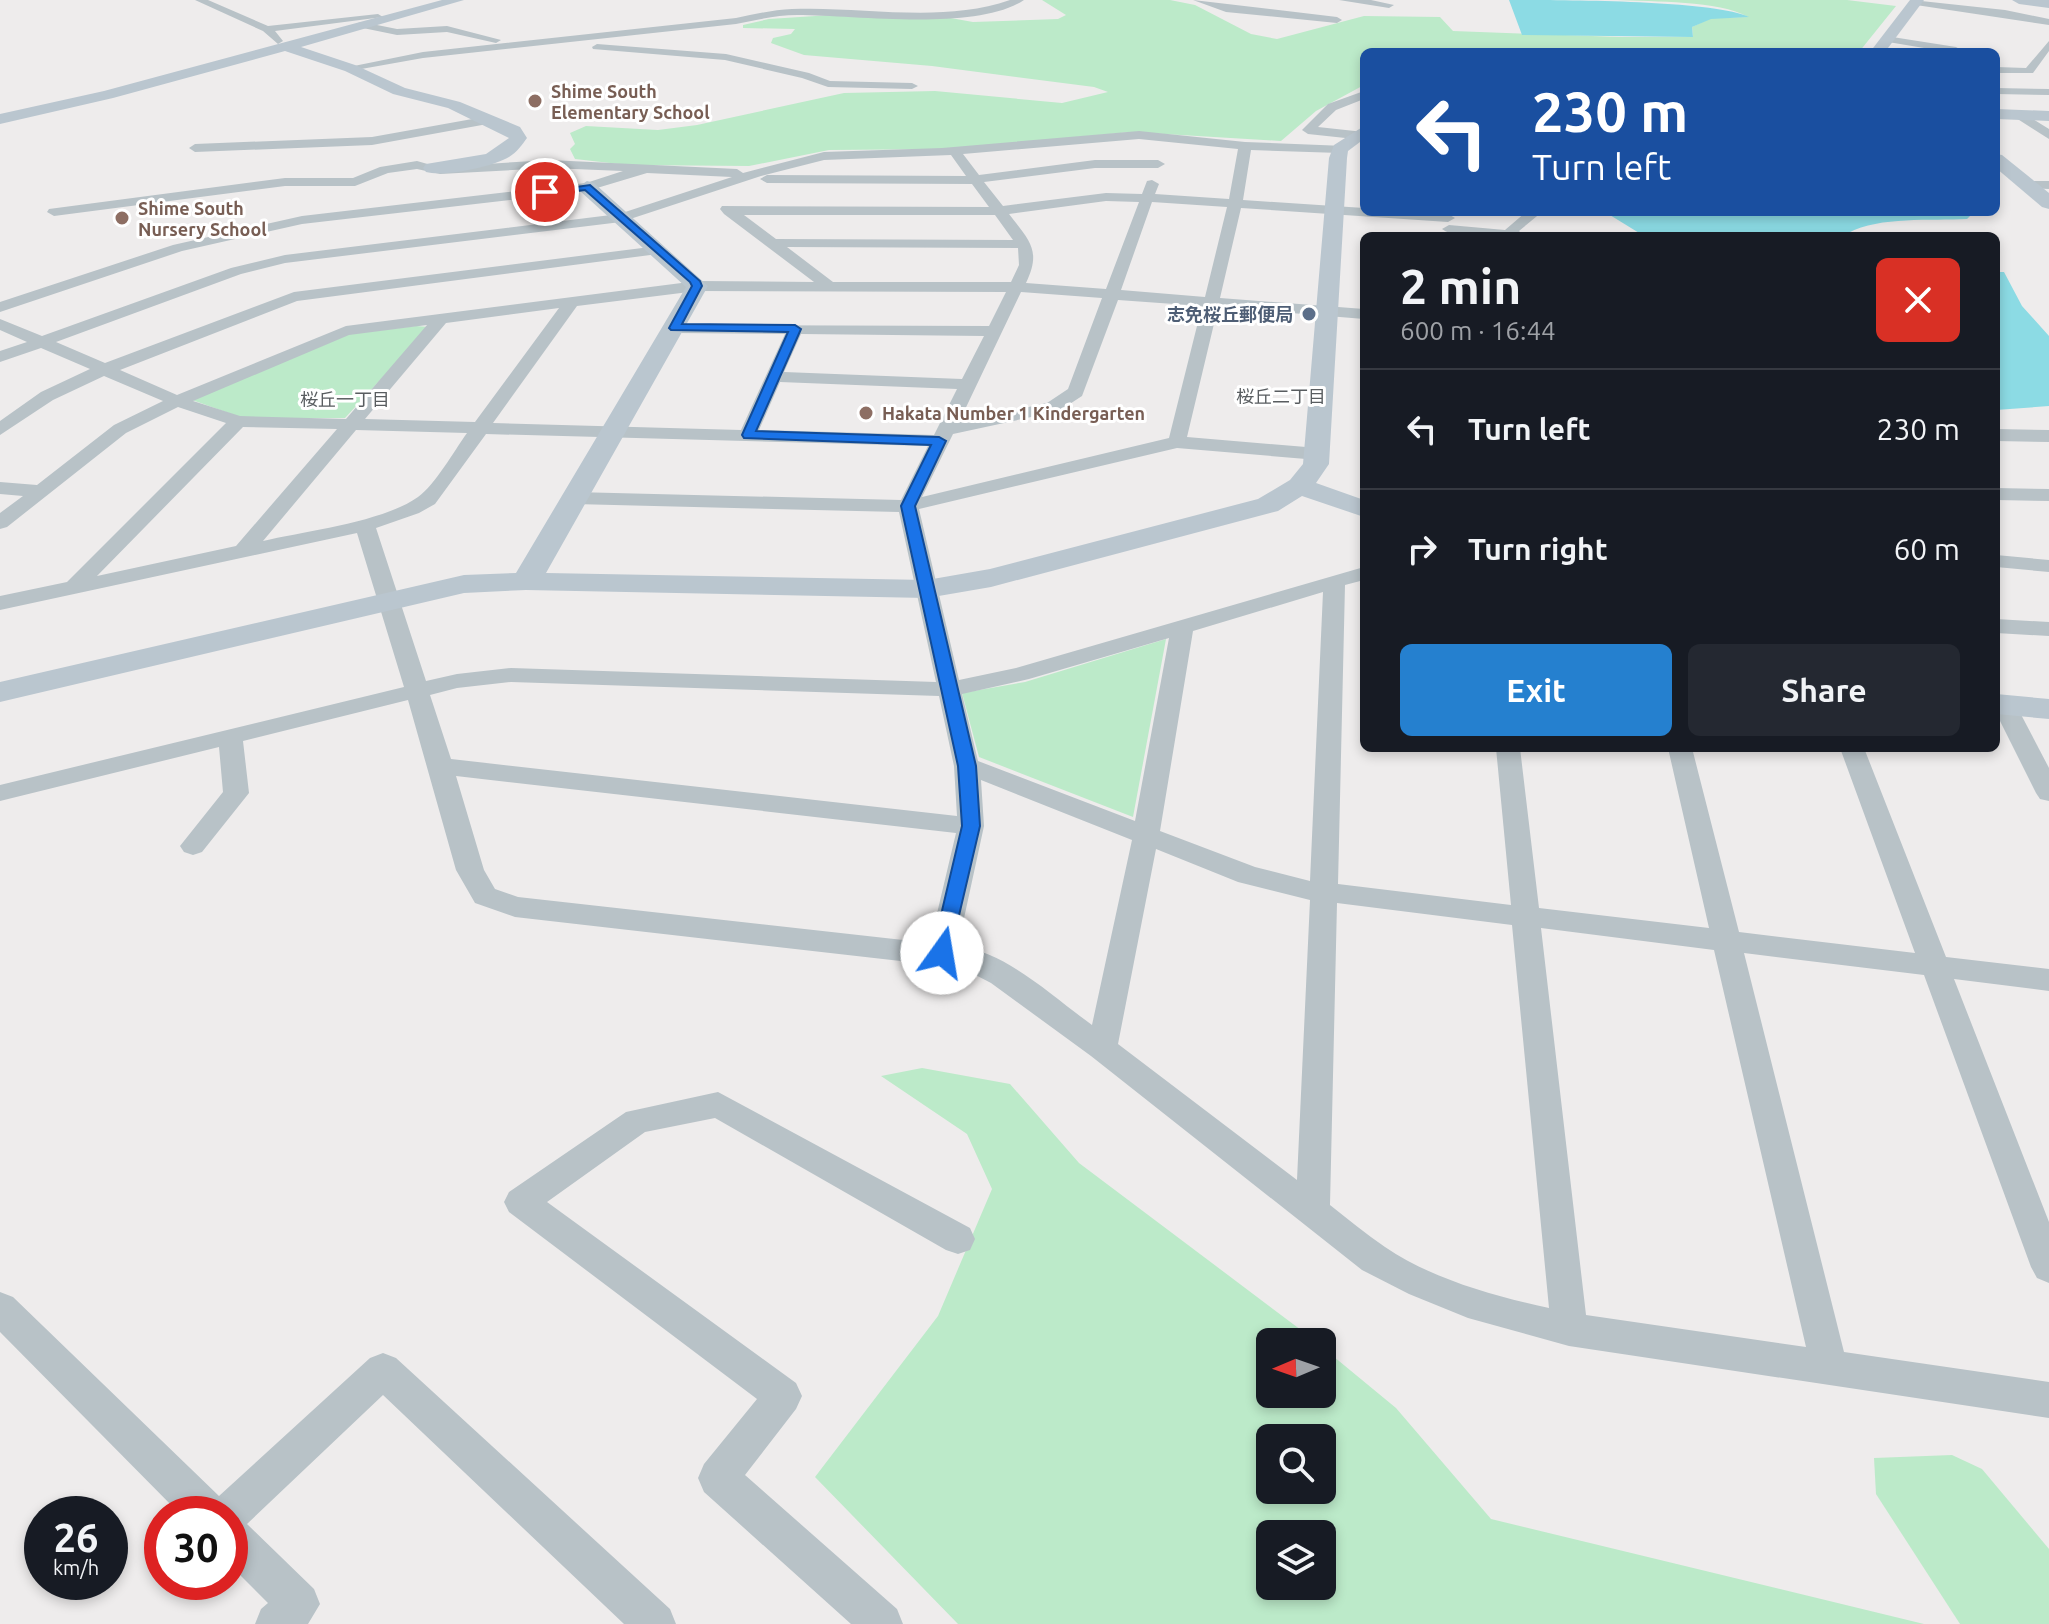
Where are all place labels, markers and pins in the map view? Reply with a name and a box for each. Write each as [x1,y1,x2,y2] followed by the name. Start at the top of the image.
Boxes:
[551,81,710,122] place label: Shime South Elementary School
[526,92,544,110] marker: Shime South Elementary School
[511,158,579,226] pin
[138,198,267,239] place label: Shime South Nursery School
[113,209,131,227] marker: Shime South Nursery School
[1167,304,1293,324] place label: 志免桜丘郵便局
[1300,305,1318,323] marker: 志免桜丘郵便局
[882,403,1145,423] place label: Hakata Number 1 Kindergarten
[857,404,875,422] marker: Hakata Number 1 Kindergarten

